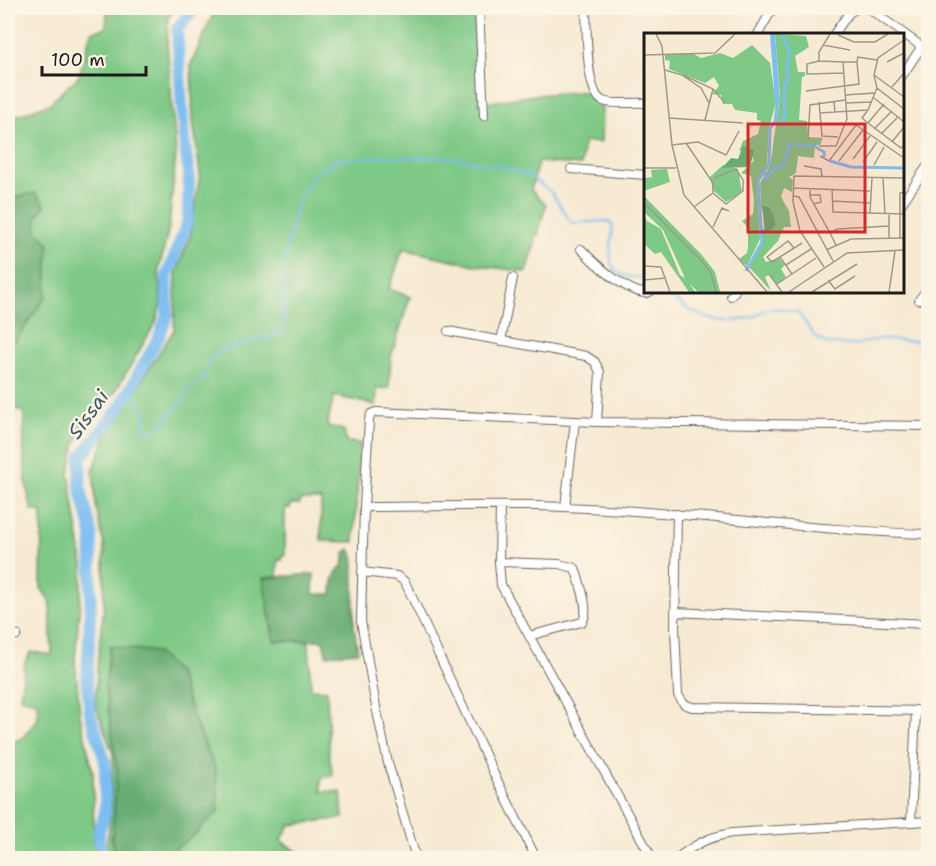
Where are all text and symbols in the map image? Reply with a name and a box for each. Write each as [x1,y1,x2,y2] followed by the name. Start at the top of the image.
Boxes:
[644,33,903,292] inset map
[42,39,146,77] scale bar
[51,48,105,72] text: 100 m
[61,384,115,444] water label: Sissai

